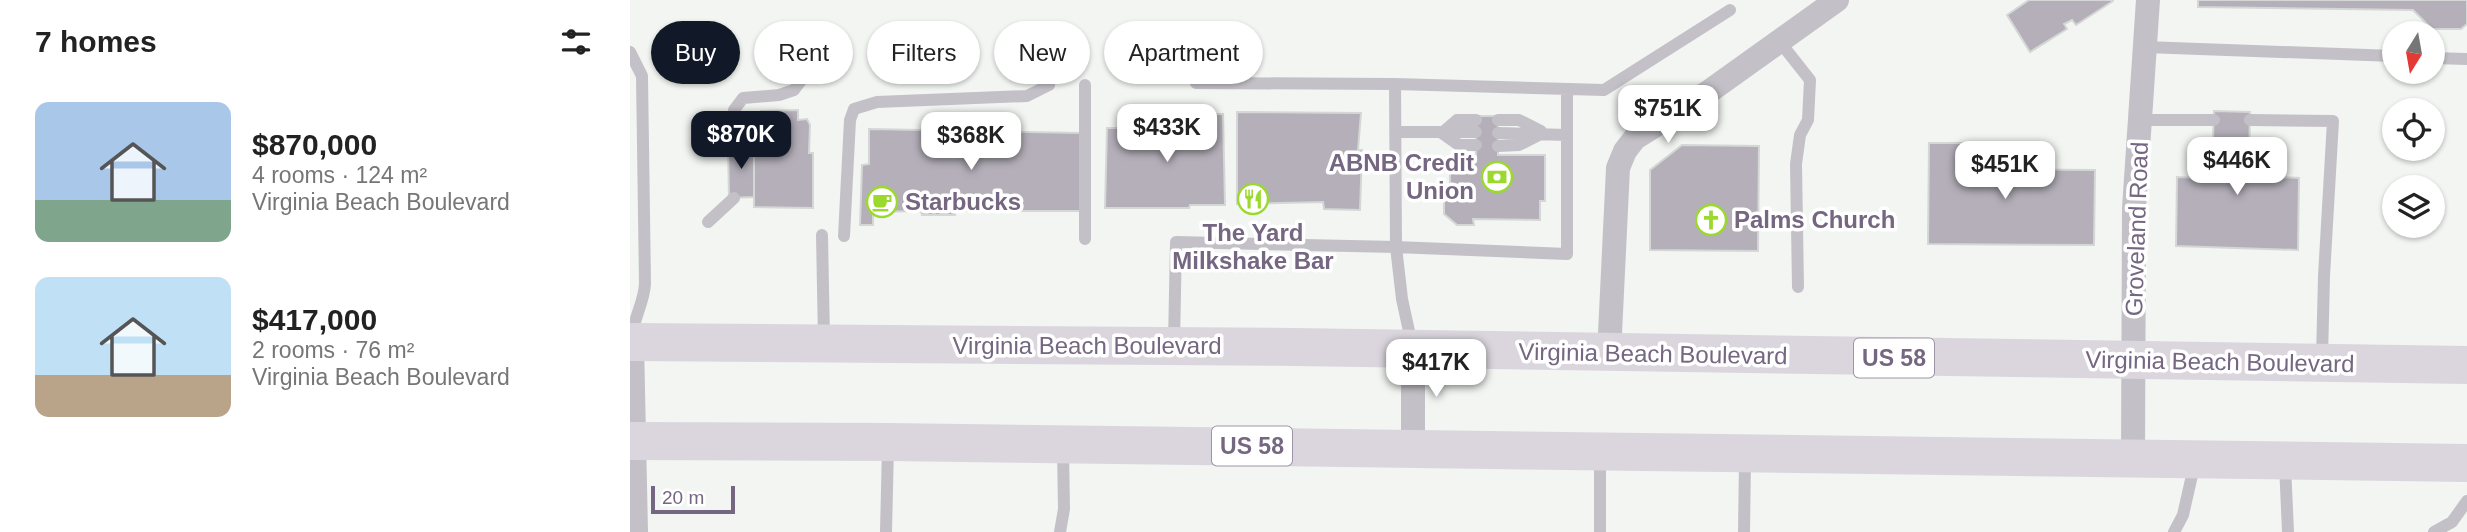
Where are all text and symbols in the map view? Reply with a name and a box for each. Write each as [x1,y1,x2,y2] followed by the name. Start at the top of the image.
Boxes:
[651,21,740,84] chip: Buy
[754,21,853,84] chip: Rent
[867,21,980,84] chip: Filters
[994,21,1090,84] chip: New
[1104,21,1263,84] chip: Apartment
[2382,21,2445,84] north arrow
[2382,21,2445,238] map controls
[557,23,595,61] icon: filters
[35,25,157,58] text: 7 homes
[1619,86,1717,145] pin: $751K
[1634,95,1702,121] text: $751K
[2382,98,2445,161] button: locate
[1118,104,1216,164] pin: $433K
[692,111,790,171] pin: $870K
[922,113,1020,172] pin: $368K
[1133,114,1201,140] text: $433K
[707,121,775,147] text: $870K
[937,122,1005,148] text: $368K
[252,128,377,161] text: $870,000
[91,130,175,214] icon: home
[2188,138,2286,197] pin: $446K
[2120,141,2153,317] street label: Groveland Road
[1956,142,2054,201] pin: $451K
[2203,147,2271,173] text: $446K
[1329,149,1474,204] place label: ABNB Credit Union
[1971,151,2039,177] text: $451K
[1480,160,1514,194] bank icon: ABNB Credit Union
[252,162,427,188] text: 4 rooms · 124 m²
[2382,175,2445,238] button: layers
[1236,182,1270,216] restaurant icon: The Yard Milkshake Bar
[865,185,899,219] cafe icon: Starbucks
[905,188,1021,215] place label: Starbucks
[252,189,510,215] text: Virginia Beach Boulevard
[1694,203,1728,237] church icon: Palms Church
[1734,206,1895,233] place label: Palms Church
[1172,219,1334,274] place label: The Yard Milkshake Bar
[252,303,377,336] text: $417,000
[91,305,175,389] icon: home
[952,332,1222,359] street label: Virginia Beach Boulevard
[252,337,414,363] text: 2 rooms · 76 m²
[1518,338,1788,369] street label: Virginia Beach Boulevard
[1854,338,1934,378] road number: US 58
[1387,340,1485,399] pin: $417K
[2085,346,2355,377] street label: Virginia Beach Boulevard
[1402,349,1470,375] text: $417K
[252,364,510,390] text: Virginia Beach Boulevard
[1212,426,1292,466] road number: US 58
[651,483,735,515] scale bar
[662,487,704,508] text: 20 m

